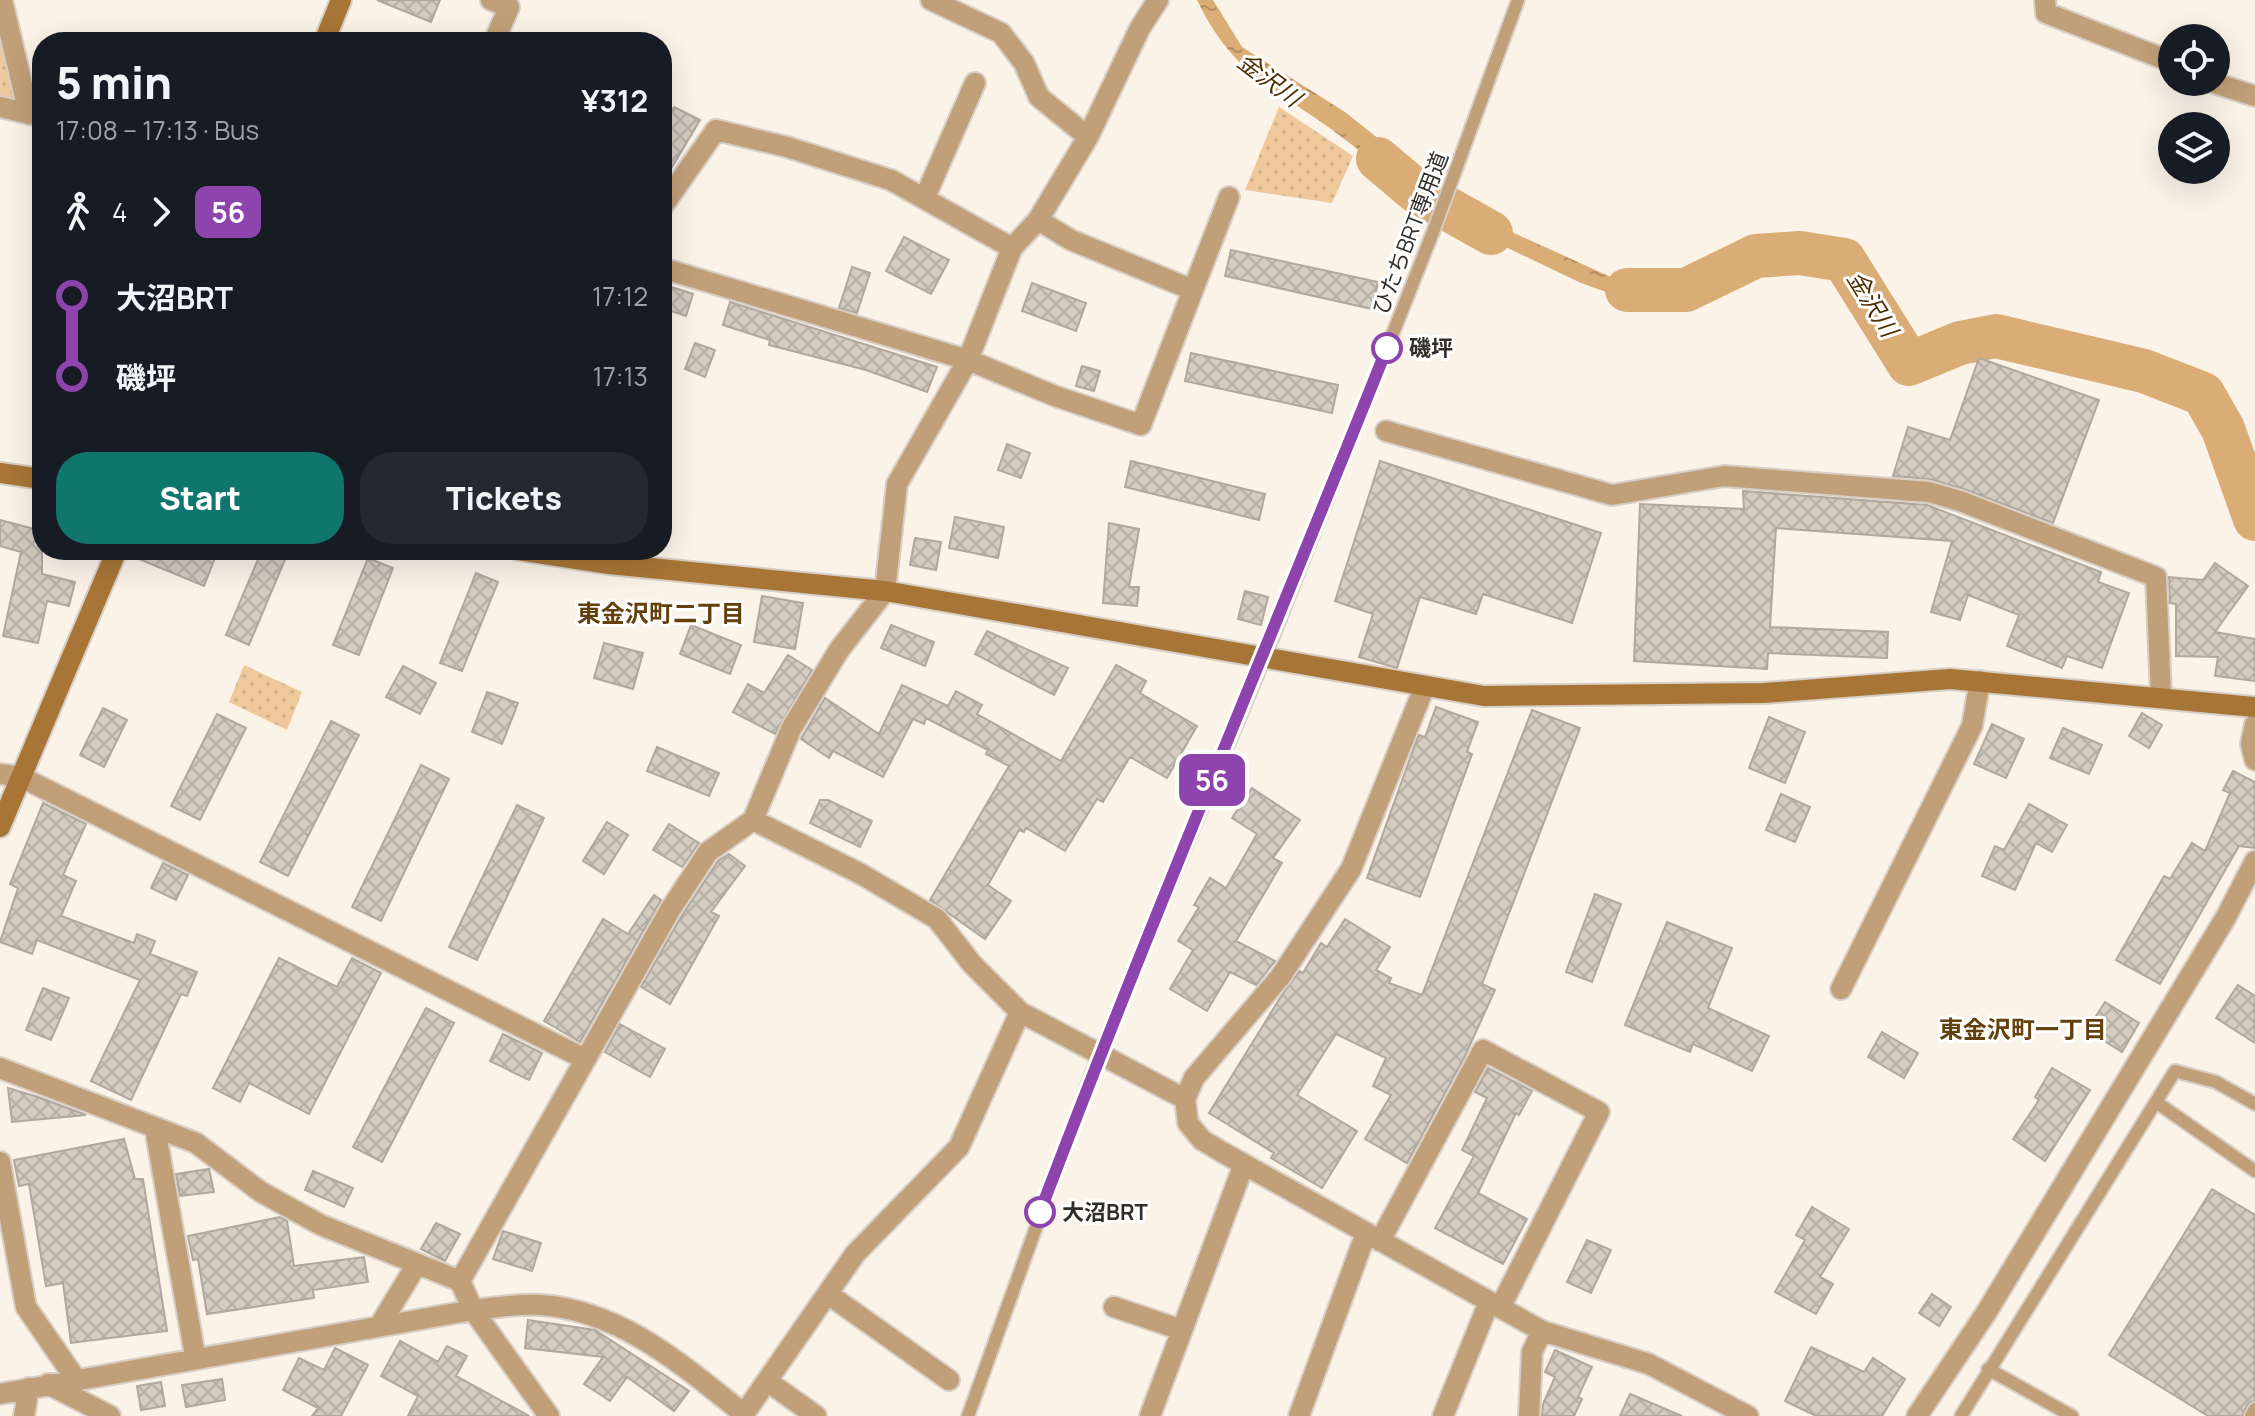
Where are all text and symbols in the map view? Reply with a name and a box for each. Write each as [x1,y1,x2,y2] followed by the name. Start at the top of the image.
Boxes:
[2158,24,2230,184] map controls
[2158,24,2230,96] button: locate
[1231,44,1311,115] water label: 金沢川
[56,52,172,112] text: 5 min
[581,80,648,121] text: ¥312
[56,112,259,148] text: 17:08 – 17:13 · Bus
[2158,112,2230,184] button: layers
[1365,147,1455,319] street label: ひたちBRT専用道
[56,190,100,234] icon: walk
[139,190,183,234] icon: forward
[211,193,245,231] text: 56
[112,194,127,230] text: 4
[1840,264,1908,345] water label: 金沢川
[116,277,233,318] text: 大沼BRT
[592,278,648,314] text: 17:12
[1372,333,1402,363] marker: 磯坪
[1409,333,1453,363] place label: 磯坪
[116,357,176,398] text: 磯坪
[593,358,648,394] text: 17:13
[56,452,344,544] button: Start
[360,452,648,544] button: Tickets
[577,596,745,629] district label: 東金沢町二丁目
[1176,754,1248,806] line badge: 56
[1195,761,1229,799] text: 56
[1939,1012,2107,1045] district label: 東金沢町一丁目
[1025,1197,1055,1227] marker: 大沼BRT
[1062,1197,1148,1227] place label: 大沼BRT

